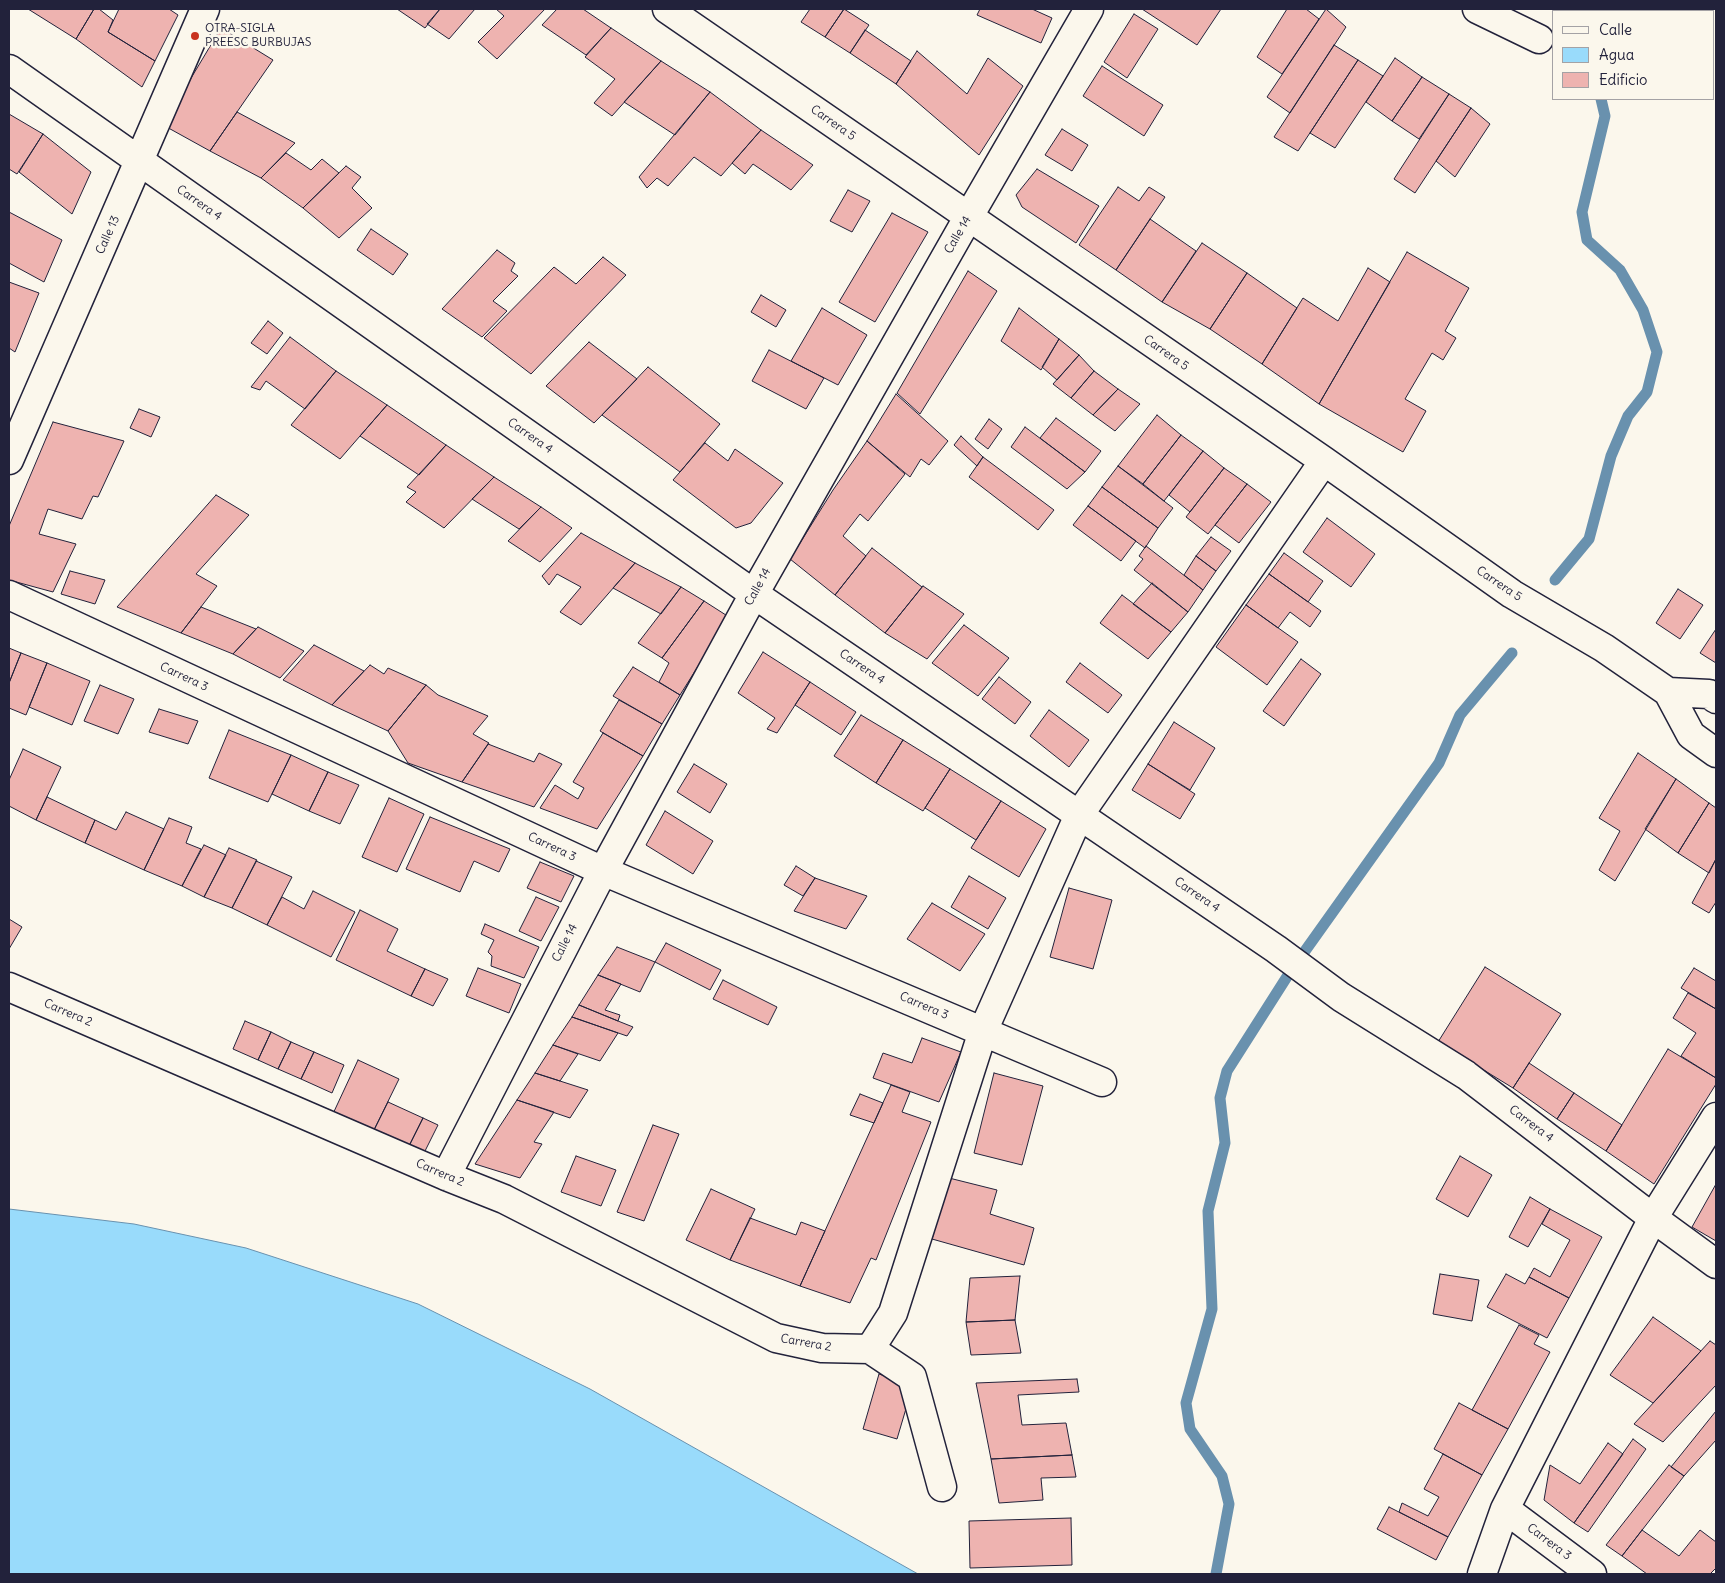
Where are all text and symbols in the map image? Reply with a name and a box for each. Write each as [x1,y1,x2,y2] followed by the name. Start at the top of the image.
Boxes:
[1552,10,1715,100] legend
[1599,20,1632,39] text: Calle
[205,22,311,50] place label: OTRA-SIGLA PREESC BURBUJAS
[189,30,201,42] marker: OTRA-SIGLA PREESC BURBUJAS
[1599,45,1634,64] text: Agua
[1599,70,1647,89] text: Edificio
[808,102,858,144] street label: Carrera 5
[174,182,224,224] street label: Carrera 4
[93,213,123,257] street label: Calle 13
[942,214,974,256] street label: Calle 14
[1141,332,1191,374] street label: Carrera 5
[505,415,555,457] street label: Carrera 4
[1473,564,1525,604] street label: Carrera 5
[742,566,774,608] street label: Calle 14
[836,647,888,687] street label: Carrera 4
[157,660,211,694] street label: Carrera 3
[525,830,579,864] street label: Carrera 3
[1171,875,1223,915] street label: Carrera 4
[549,921,581,965] street label: Calle 14
[897,989,951,1023] street label: Carrera 3
[41,996,95,1030] street label: Carrera 2
[1506,1103,1556,1145] street label: Carrera 4
[413,1156,467,1190] street label: Carrera 2
[779,1331,833,1355] street label: Carrera 2
[1524,1521,1574,1563] street label: Carrera 3

